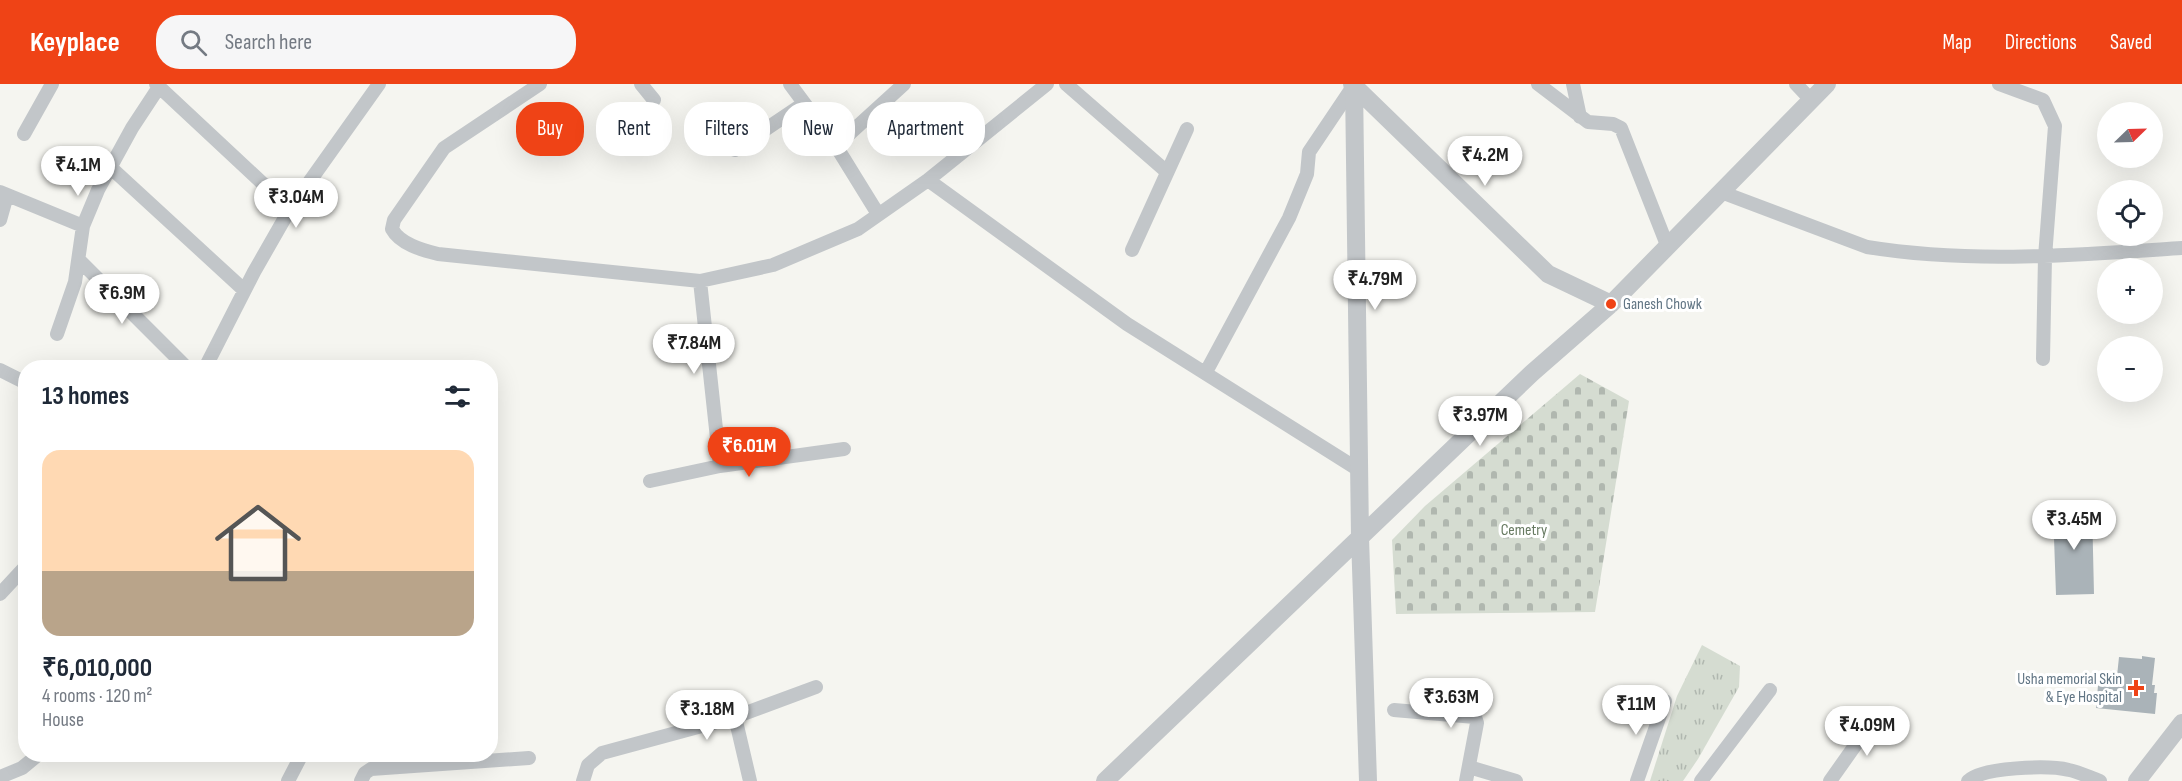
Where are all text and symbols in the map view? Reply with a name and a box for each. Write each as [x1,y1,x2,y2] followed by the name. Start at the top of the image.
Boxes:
[156,15,576,69] search box
[30,26,120,59] text: Keyplace
[177,26,210,59] icon: search
[225,29,312,56] text: Search here
[1942,30,1972,55] text: Map
[2005,30,2077,55] text: Directions
[2110,30,2152,55] text: Saved
[516,102,584,156] chip: Buy
[596,102,672,156] chip: Rent
[684,102,770,156] chip: Filters
[782,102,855,156] chip: New
[867,102,985,156] chip: Apartment
[2097,102,2163,168] north arrow
[2097,102,2163,402] map controls
[1443,136,1527,187] pin: ₹4.2M
[1461,143,1509,167] text: ₹4.2M
[36,146,120,197] pin: ₹4.1M
[55,153,101,177] text: ₹4.1M
[247,178,345,229] pin: ₹3.04M
[2097,180,2163,246] button: locate
[268,185,324,209] text: ₹3.04M
[2097,258,2163,324] button: +
[1326,260,1424,311] pin: ₹4.79M
[1347,267,1403,291] text: ₹4.79M
[80,274,164,325] pin: ₹6.9M
[99,281,145,305] text: ₹6.9M
[1623,295,1702,314] place label: Ganesh Chowk
[1604,297,1618,311] marker: Ganesh Chowk
[645,324,743,375] pin: ₹7.84M
[667,331,721,355] text: ₹7.84M
[2097,336,2163,402] button: −
[441,380,474,413] icon: filters
[42,381,129,412] text: 13 homes
[1431,396,1529,447] pin: ₹3.97M
[1452,403,1508,427] text: ₹3.97M
[700,427,798,478] pin: ₹6.01M
[722,434,776,458] text: ₹6.01M
[204,489,312,597] icon: home
[2025,500,2123,551] pin: ₹3.45M
[2046,507,2102,531] text: ₹3.45M
[1501,521,1547,540] park label: Cemetry
[42,653,152,684] text: ₹6,010,000
[2017,670,2122,707] place label: Usha memorial Skin & Eye Hospital
[1402,678,1500,729] pin: ₹3.63M
[2127,679,2145,697] marker: Usha memorial Skin & Eye Hospital
[42,684,153,708] text: 4 rooms · 120 m²
[1423,685,1479,709] text: ₹3.63M
[1600,685,1672,736] pin: ₹11M
[658,690,756,741] pin: ₹3.18M
[1616,692,1656,716] text: ₹11M
[679,697,735,721] text: ₹3.18M
[1818,706,1916,757] pin: ₹4.09M
[42,708,84,732] text: House
[1839,713,1895,737] text: ₹4.09M

